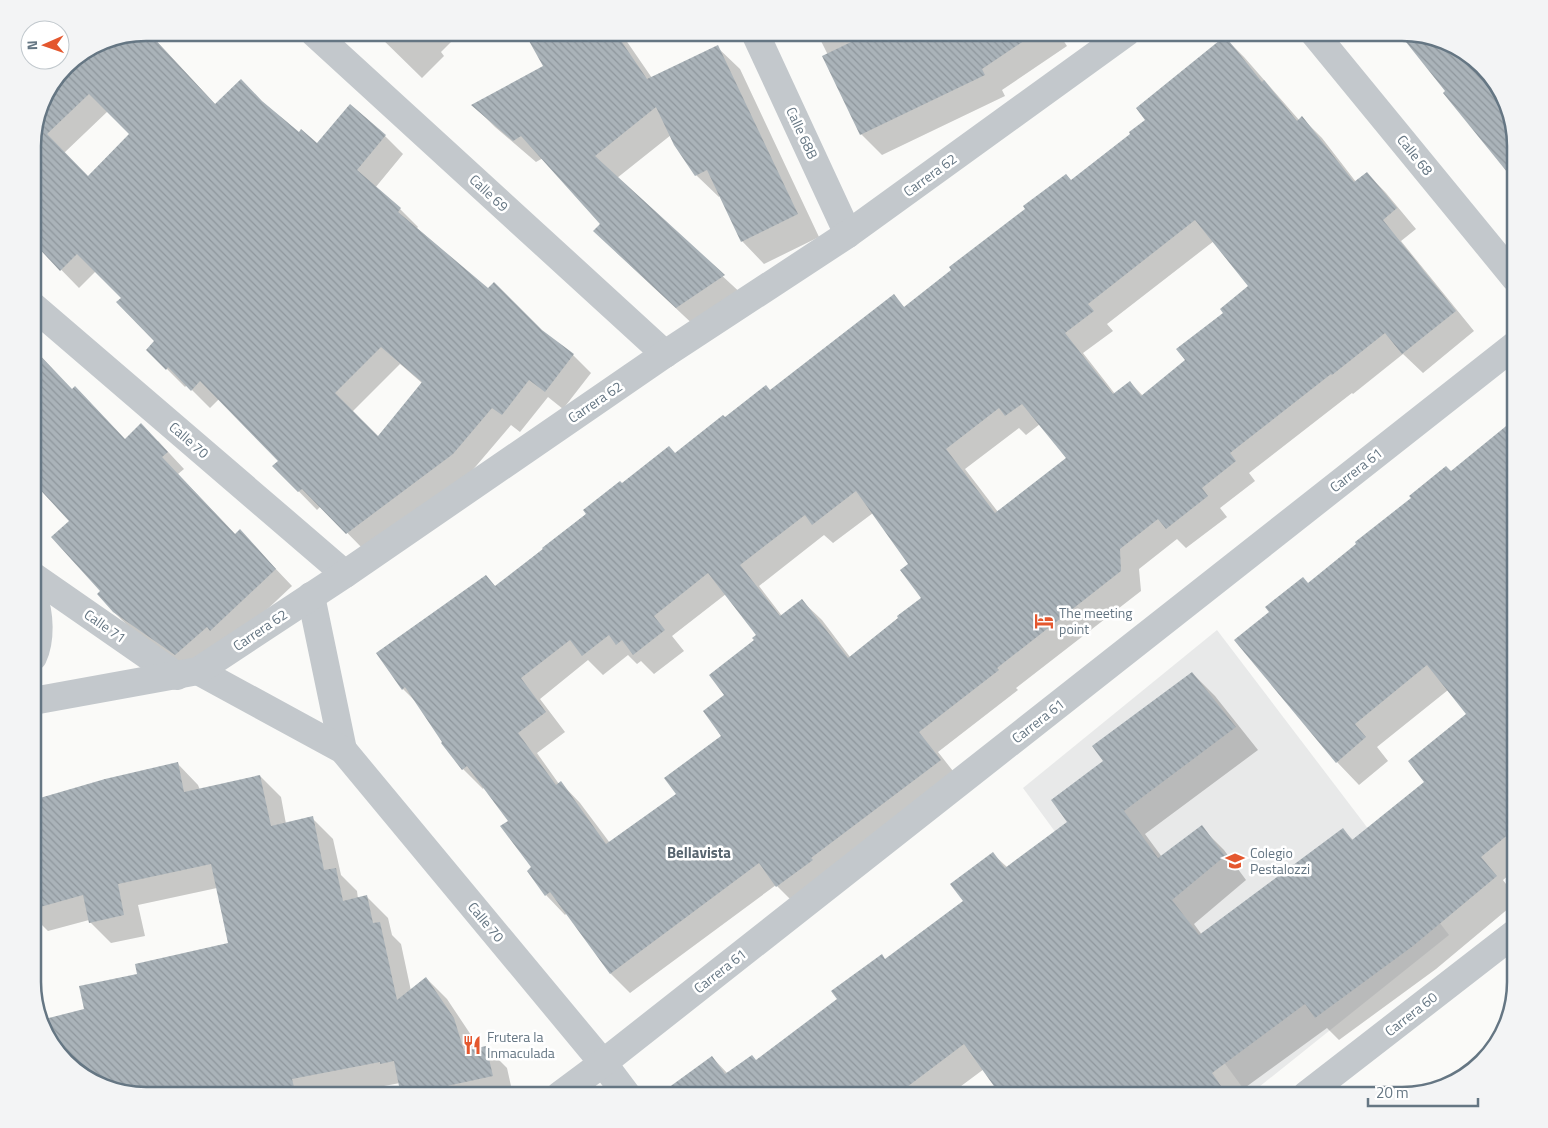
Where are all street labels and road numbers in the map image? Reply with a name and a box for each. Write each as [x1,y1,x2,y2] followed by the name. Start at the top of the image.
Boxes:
[781,103,824,162] street label: Calle 68B
[1392,130,1438,180] street label: Calle 68
[899,148,961,201] street label: Carrera 62
[465,169,514,216] street label: Calle 69
[563,376,626,428] street label: Carrera 62
[165,416,214,463] street label: Calle 70
[1325,442,1387,497] street label: Carrera 61
[80,604,131,648] street label: Calle 71
[228,604,291,656] street label: Carrera 62
[1007,693,1069,748] street label: Carrera 61
[463,897,510,947] street label: Calle 70
[689,943,751,998] street label: Carrera 61
[1380,986,1442,1041] street label: Carrera 60

